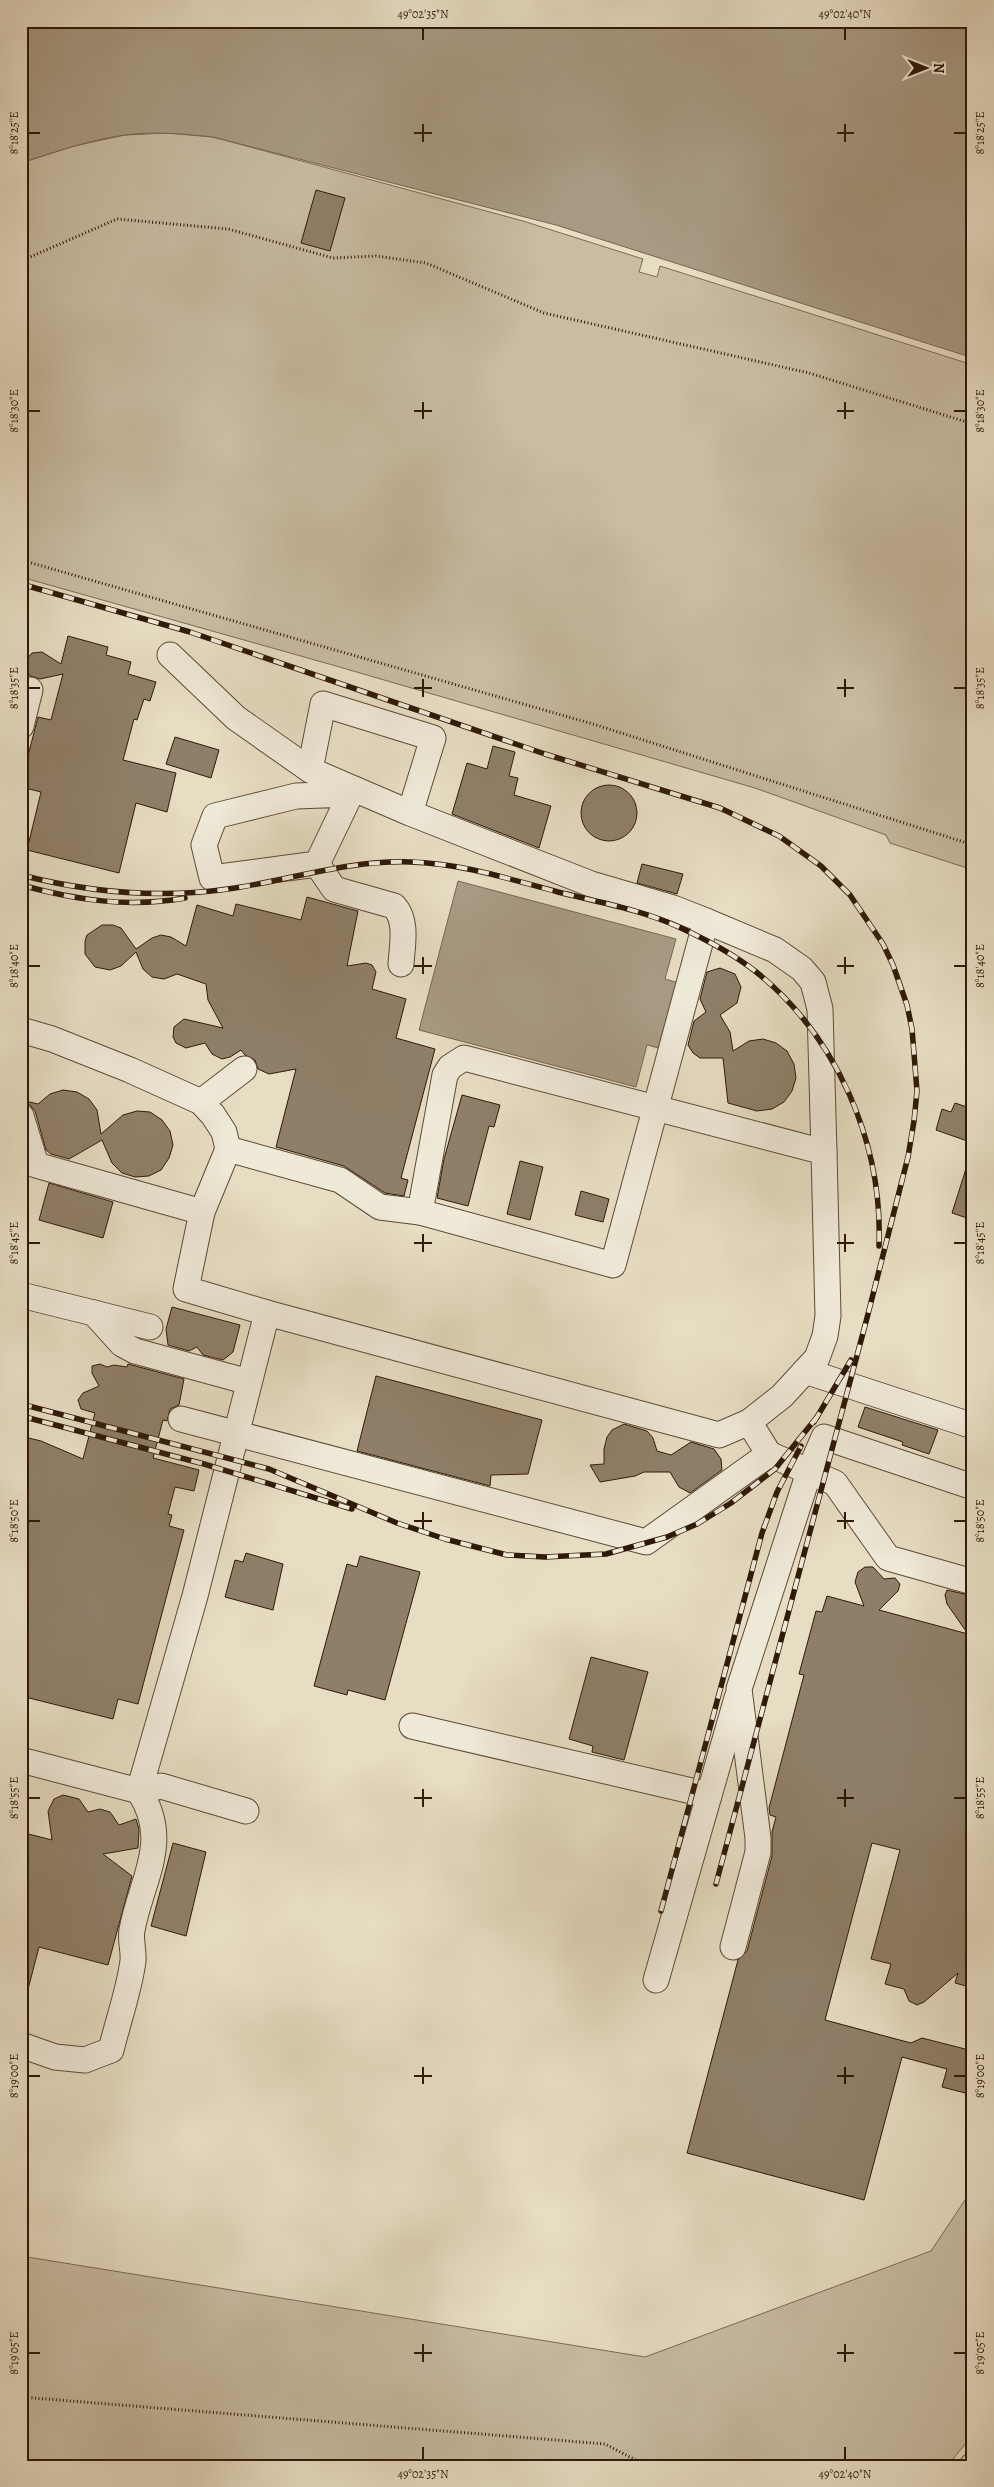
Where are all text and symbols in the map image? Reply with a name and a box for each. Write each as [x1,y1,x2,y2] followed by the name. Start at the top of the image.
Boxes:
[397,6,449,22] text: 49°02'35"N
[819,6,872,22] text: 49°02'40"N
[902,42,952,92] north arrow
[929,63,948,73] text: N
[6,111,22,155] text: 8°18'25"E
[972,111,988,155] text: 8°18'25"E
[6,389,22,433] text: 8°18'30"E
[972,389,988,433] text: 8°18'30"E
[6,667,22,709] text: 8°18'35"E
[972,667,988,709] text: 8°18'35"E
[6,944,22,988] text: 8°18'40"E
[972,944,988,988] text: 8°18'40"E
[6,1222,22,1264] text: 8°18'45"E
[972,1222,988,1264] text: 8°18'45"E
[6,1499,22,1543] text: 8°18'50"E
[972,1499,988,1543] text: 8°18'50"E
[6,1777,22,1819] text: 8°18'55"E
[972,1777,988,1819] text: 8°18'55"E
[6,2054,22,2098] text: 8°19'00"E
[972,2054,988,2098] text: 8°19'00"E
[6,2331,22,2375] text: 8°19'05"E
[972,2331,988,2375] text: 8°19'05"E
[397,2466,449,2482] text: 49°02'35"N
[819,2466,872,2482] text: 49°02'40"N

